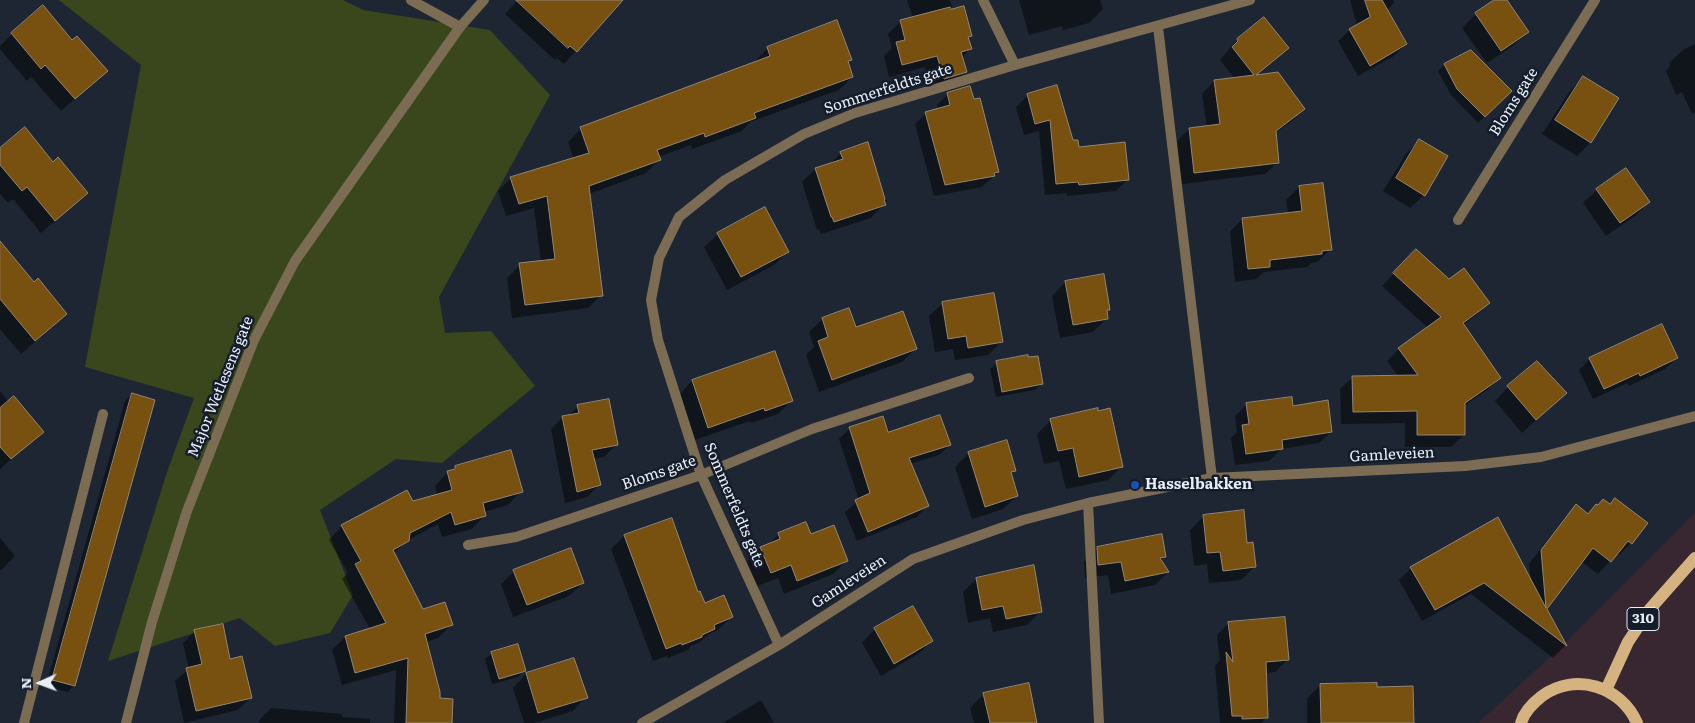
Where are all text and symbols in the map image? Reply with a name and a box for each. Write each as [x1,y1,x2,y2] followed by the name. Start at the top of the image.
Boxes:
[822,60,954,118] street label: Sommerfeldts gate
[1486,64,1542,140] street label: Bloms gate
[184,314,258,460] street label: Major Wetlesens gate
[700,440,768,570] street label: Sommerfeldts gate
[1349,444,1435,466] street label: Gamleveien
[620,452,698,494] street label: Bloms gate
[1145,476,1252,494] place label: Hasselbakken
[1129,479,1141,491] marker: Hasselbakken
[808,551,890,613] street label: Gamleveien
[1627,608,1659,630] road number: 310
[15,658,65,708] north arrow
[15,677,35,690] text: N

